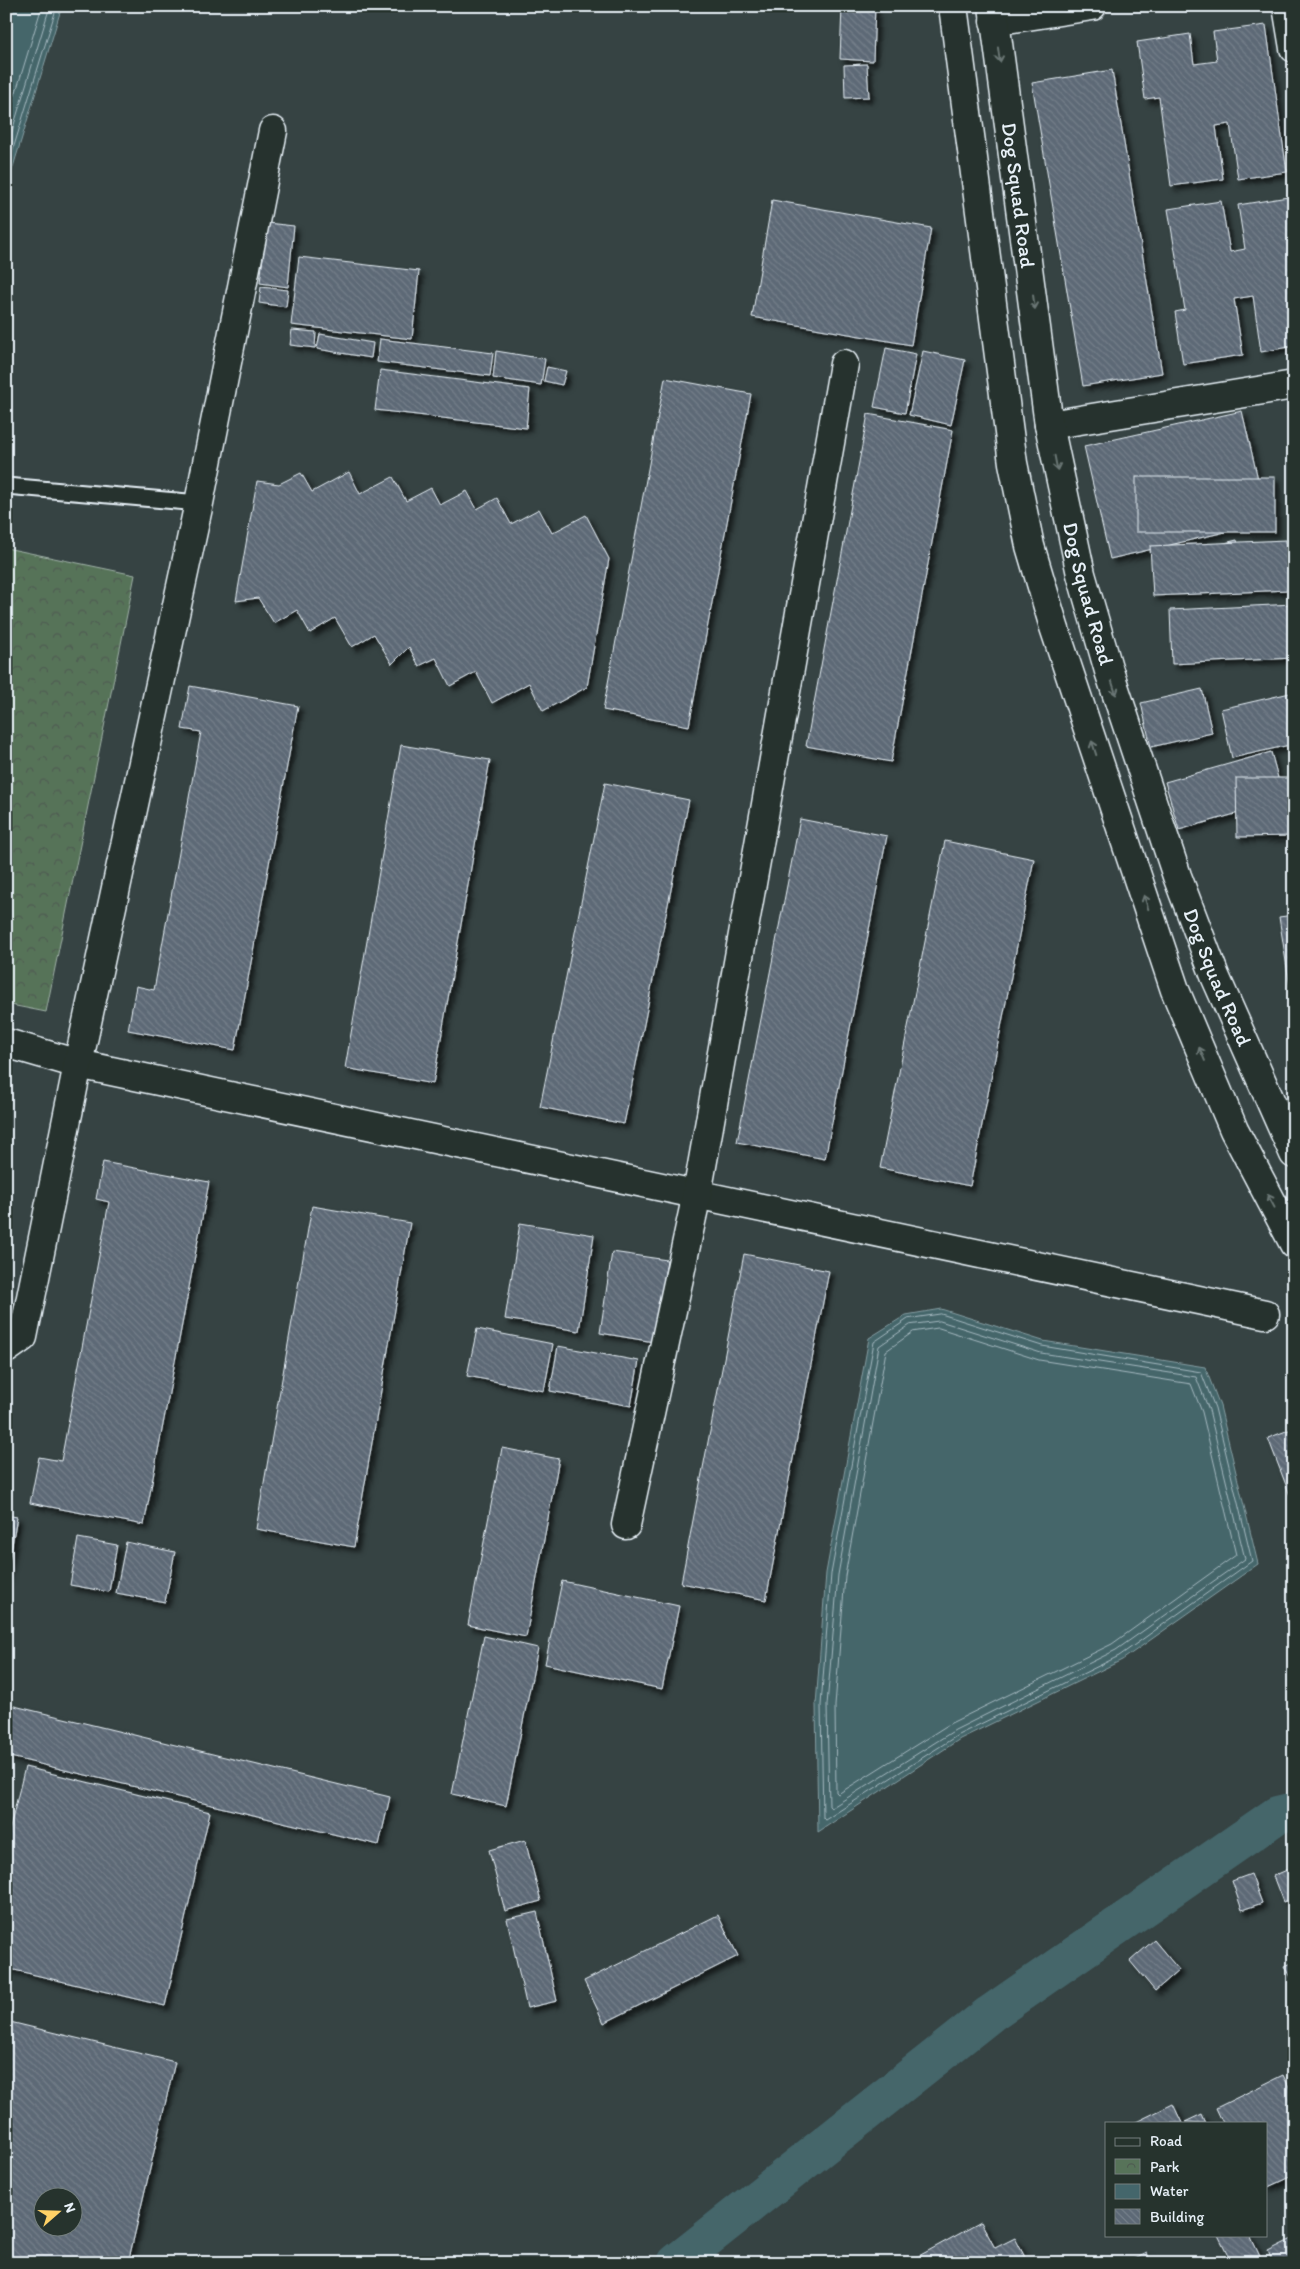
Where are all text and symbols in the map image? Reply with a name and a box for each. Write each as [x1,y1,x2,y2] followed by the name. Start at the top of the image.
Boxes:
[994,46,1004,62] one-way arrow
[997,121,1041,270] street label: Dog Squad Road
[1029,294,1039,310] one-way arrow
[1052,455,1062,471] one-way arrow
[1058,520,1120,668] street label: Dog Squad Road
[1110,680,1120,696] one-way arrow
[1089,741,1098,756] one-way arrow
[1140,894,1150,910] one-way arrow
[1178,905,1258,1050] street label: Dog Squad Road
[1196,1047,1206,1062] one-way arrow
[1266,1194,1275,1209] one-way arrow
[1105,2122,1268,2236] legend
[1150,2132,1183,2150] text: Road
[1150,2158,1180,2176] text: Park
[1150,2182,1189,2200] text: Water
[32,2186,82,2236] north arrow
[60,2200,79,2215] text: N
[1150,2208,1204,2226] text: Building

